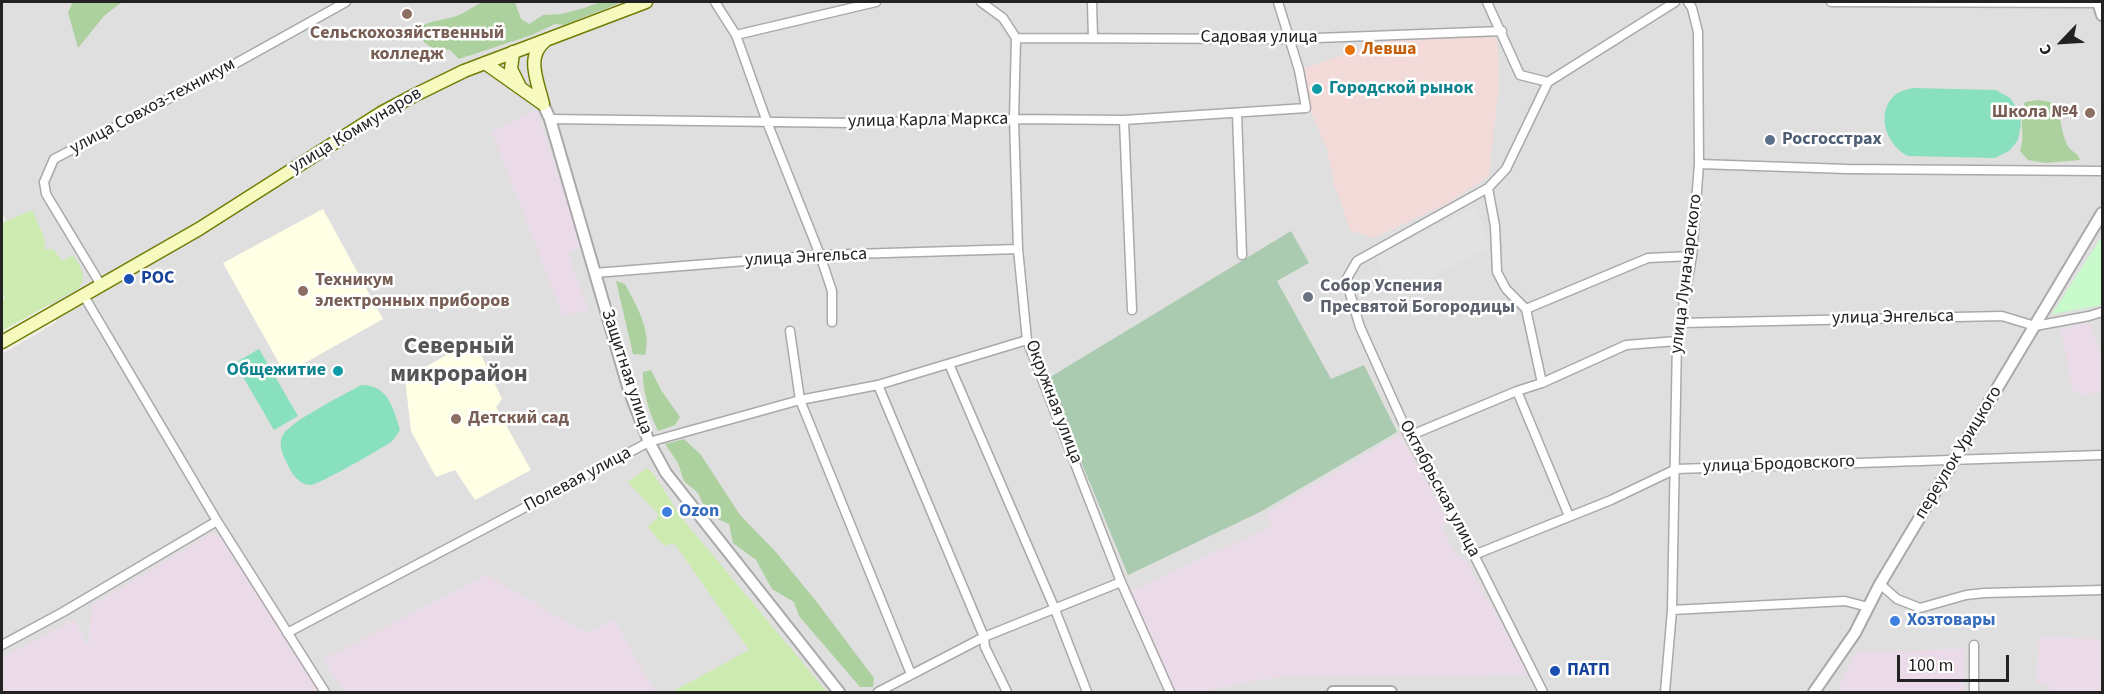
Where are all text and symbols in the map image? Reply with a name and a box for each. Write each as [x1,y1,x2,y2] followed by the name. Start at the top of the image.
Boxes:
[400,7,414,21] marker: Сельскохозяйственный колледж
[2032,12,2092,72] north arrow
[310,23,504,66] place label: Сельскохозяйственный колледж
[1201,27,1317,49] street label: Садовая улица
[1362,39,1417,61] place label: Левша
[2034,41,2058,58] text: С
[1343,43,1357,57] marker: Левша
[67,54,239,160] street label: улица Совхоз-техникум
[1329,78,1473,100] place label: Городской рынок
[1310,82,1324,96] marker: Городской рынок
[286,83,426,179] street label: улица Коммунаров
[1992,102,2078,124] place label: Школа №4
[2083,106,2097,120] marker: Школа №4
[848,109,1008,133] street label: улица Карла Маркса
[1782,129,1882,151] place label: Росгосстрах
[1763,133,1777,147] marker: Росгосстрах
[1666,193,1708,355] street label: улица Луначарского
[744,244,868,272] street label: улица Энгельса
[141,268,175,290] place label: РОС
[315,270,510,312] place label: Техникум электронных приборов
[122,272,136,286] marker: РОС
[1320,276,1515,318] place label: Собор Успения Пресвятой Богородицы
[296,284,310,298] marker: Техникум электронных приборов
[1301,290,1315,304] marker: Собор Успения Пресвятой Богородицы
[1832,306,1954,330] street label: улица Энгельса
[596,307,656,437] street label: Защитная улица
[390,334,528,390] district label: Северный микрорайон
[1020,337,1086,467] street label: Окружная улица
[227,360,326,382] place label: Общежитие
[331,364,345,378] marker: Общежитие
[1911,382,2007,524] street label: переулок Урицкого
[468,408,569,430] place label: Детский сад
[449,412,463,426] marker: Детский сад
[1394,417,1484,561] street label: Октябрьская улица
[521,443,635,517] street label: Полевая улица
[1702,452,1856,478] street label: улица Бродовского
[679,501,719,523] place label: Ozon
[660,505,674,519] marker: Ozon
[1907,610,1996,632] place label: Хозтовары
[1888,614,1902,628] marker: Хозтовары
[1900,643,2012,681] scale bar
[1908,653,1953,678] text: 100 m
[1567,660,1610,682] place label: ПАТП
[1548,664,1562,678] marker: ПАТП

